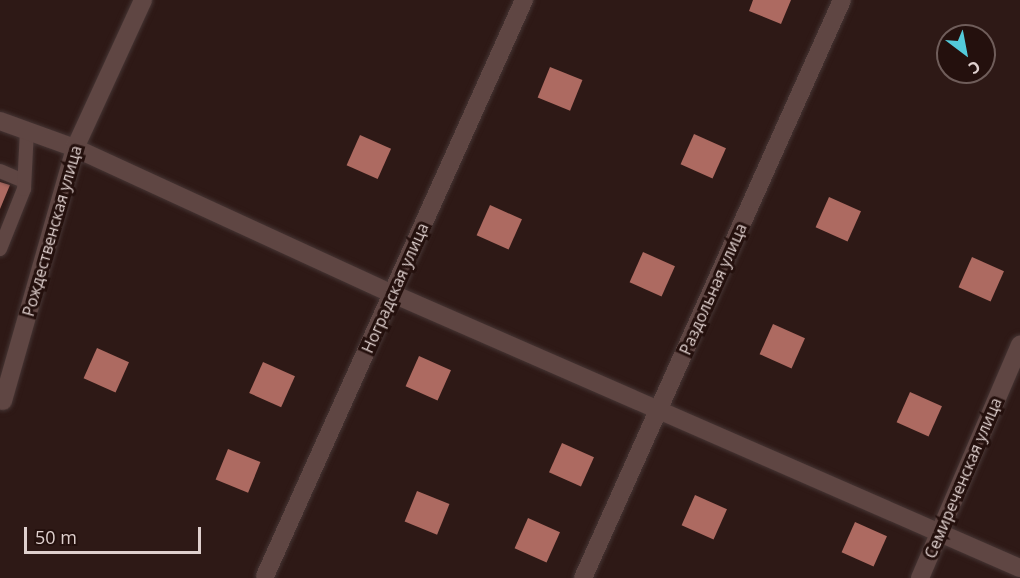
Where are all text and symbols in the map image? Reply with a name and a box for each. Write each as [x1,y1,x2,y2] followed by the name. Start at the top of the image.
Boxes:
[936,24,996,84] north arrow
[964,56,985,80] text: С
[18,143,86,319] street label: Рождественская улица
[358,220,432,356] street label: Ноградская улица
[675,220,751,358] street label: Раздольная улица
[920,395,1006,561] street label: Семиреченская улица
[27,515,204,553] scale bar
[35,525,77,549] text: 50 m

